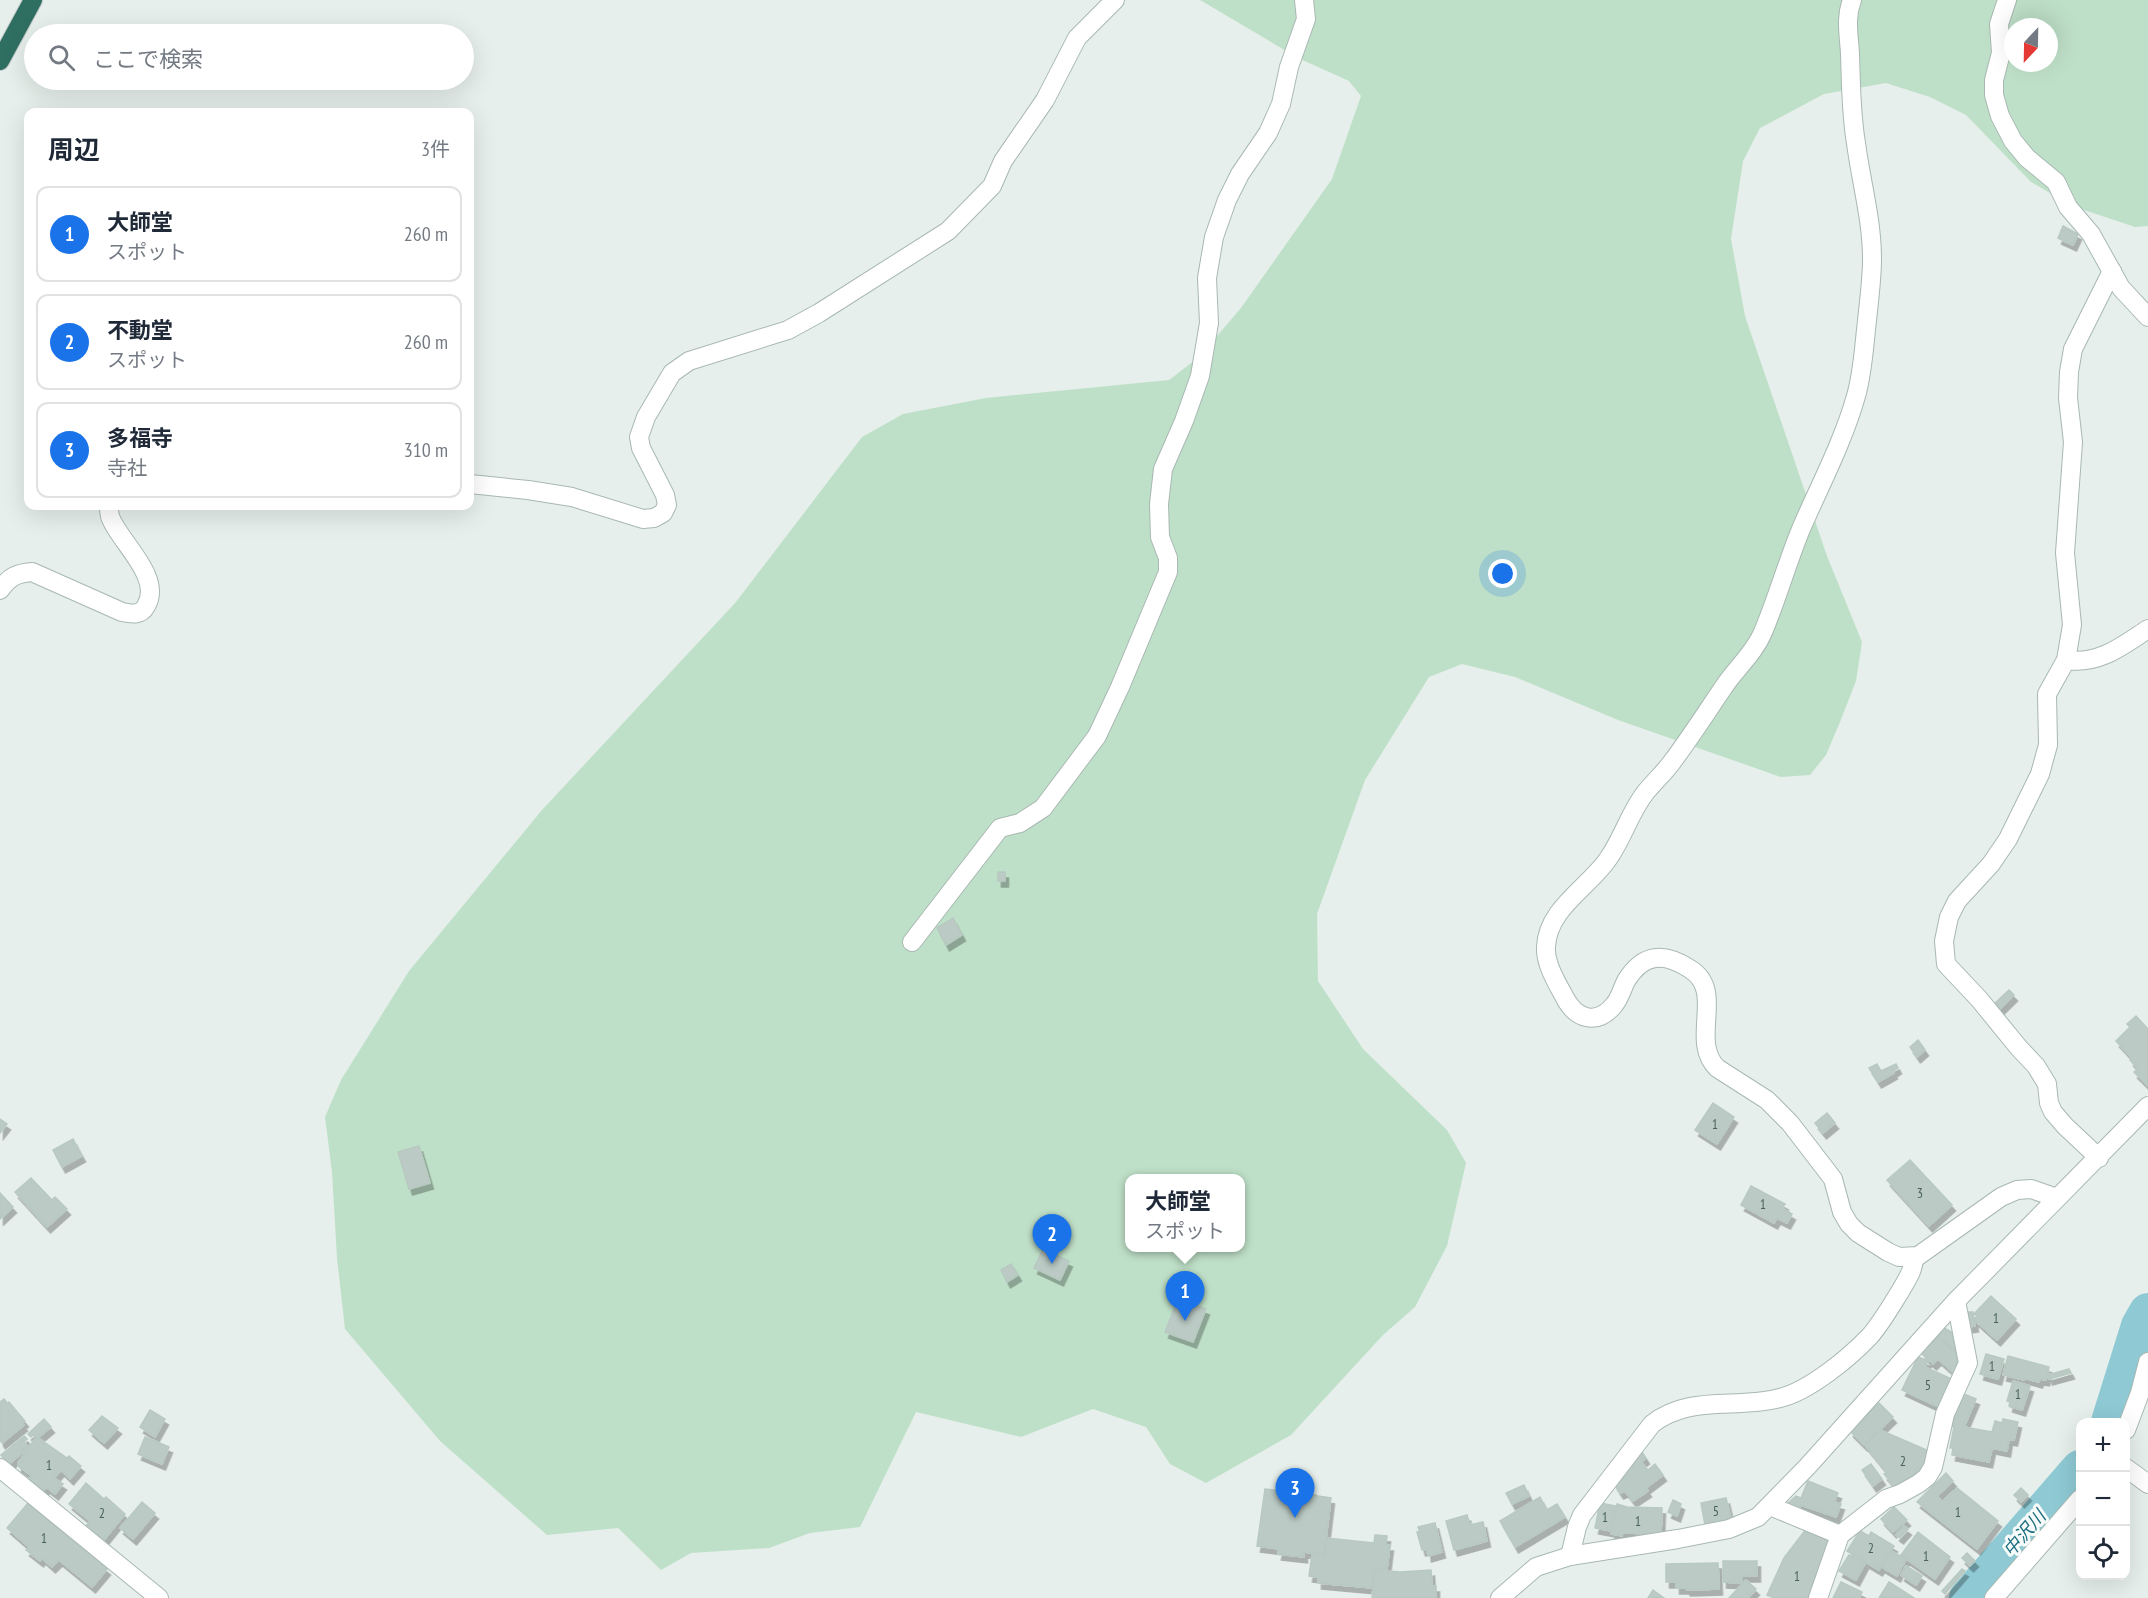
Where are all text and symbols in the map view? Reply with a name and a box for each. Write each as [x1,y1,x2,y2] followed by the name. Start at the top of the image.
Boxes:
[2004,18,2058,72] north arrow
[24,24,474,90] search box
[45,41,78,74] icon: search
[93,45,203,73] text: ここで検索
[48,133,100,166] text: 周辺
[421,136,450,162] text: 3件
[107,208,173,236] text: 大師堂
[65,221,74,247] text: 1
[404,221,448,247] text: 260 m
[107,239,187,265] text: スポット
[107,316,173,344] text: 不動堂
[65,329,74,355] text: 2
[404,329,448,355] text: 260 m
[107,347,187,373] text: スポット
[107,424,173,452] text: 多福寺
[65,437,74,463] text: 3
[404,437,448,463] text: 310 m
[107,455,147,481] text: 寺社
[1488,559,1517,588] your location
[1712,1115,1718,1133] house number: 1
[1125,1174,1245,1252] popup
[1917,1184,1923,1202] house number: 3
[1145,1187,1211,1215] text: 大師堂
[1760,1195,1766,1213] house number: 1
[1032,1214,1072,1264] pin: 2
[1145,1218,1225,1244] text: スポット
[1166,1272,1204,1321] pin: 1
[1993,1309,1999,1327] house number: 1
[1989,1357,1995,1375] house number: 1
[1925,1376,1931,1394] house number: 5
[2015,1385,2021,1403] house number: 1
[2076,1418,2130,1580] map controls
[2076,1418,2130,1472] button: +
[1900,1452,1906,1470] house number: 2
[46,1456,52,1474] house number: 1
[1276,1468,1314,1518] pin: 3
[2076,1472,2130,1526] button: −
[1713,1502,1719,1520] house number: 5
[1955,1503,1961,1521] house number: 1
[99,1504,105,1522] house number: 2
[1998,1504,2052,1561] water label: 中沢川
[1602,1508,1608,1526] house number: 1
[1635,1512,1641,1530] house number: 1
[2076,1526,2130,1580] button: locate
[41,1529,47,1547] house number: 1
[1868,1539,1874,1557] house number: 2
[1923,1547,1929,1565] house number: 1
[1794,1567,1800,1585] house number: 1

